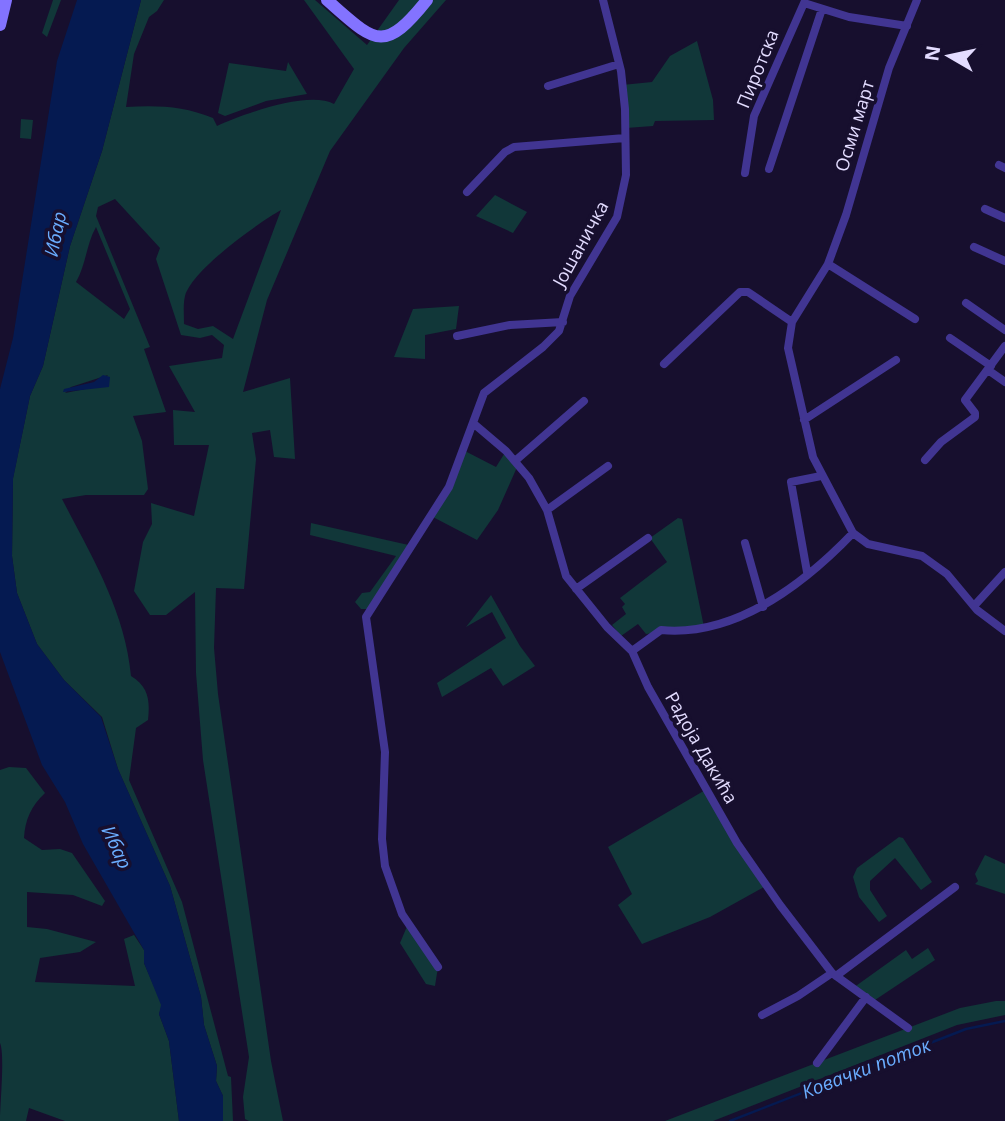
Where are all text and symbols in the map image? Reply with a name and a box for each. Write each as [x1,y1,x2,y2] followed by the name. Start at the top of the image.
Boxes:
[914,21,984,91] north arrow
[730,26,784,112] street label: Пиротска
[918,44,946,63] text: N
[829,76,880,174] street label: Осми март
[546,196,614,293] street label: Јошаничка
[38,209,72,259] water label: Ибар
[660,687,744,808] street label: Радоја Дакића
[96,821,138,873] water label: Ибар
[798,1031,935,1104] water label: Ковачки поток

